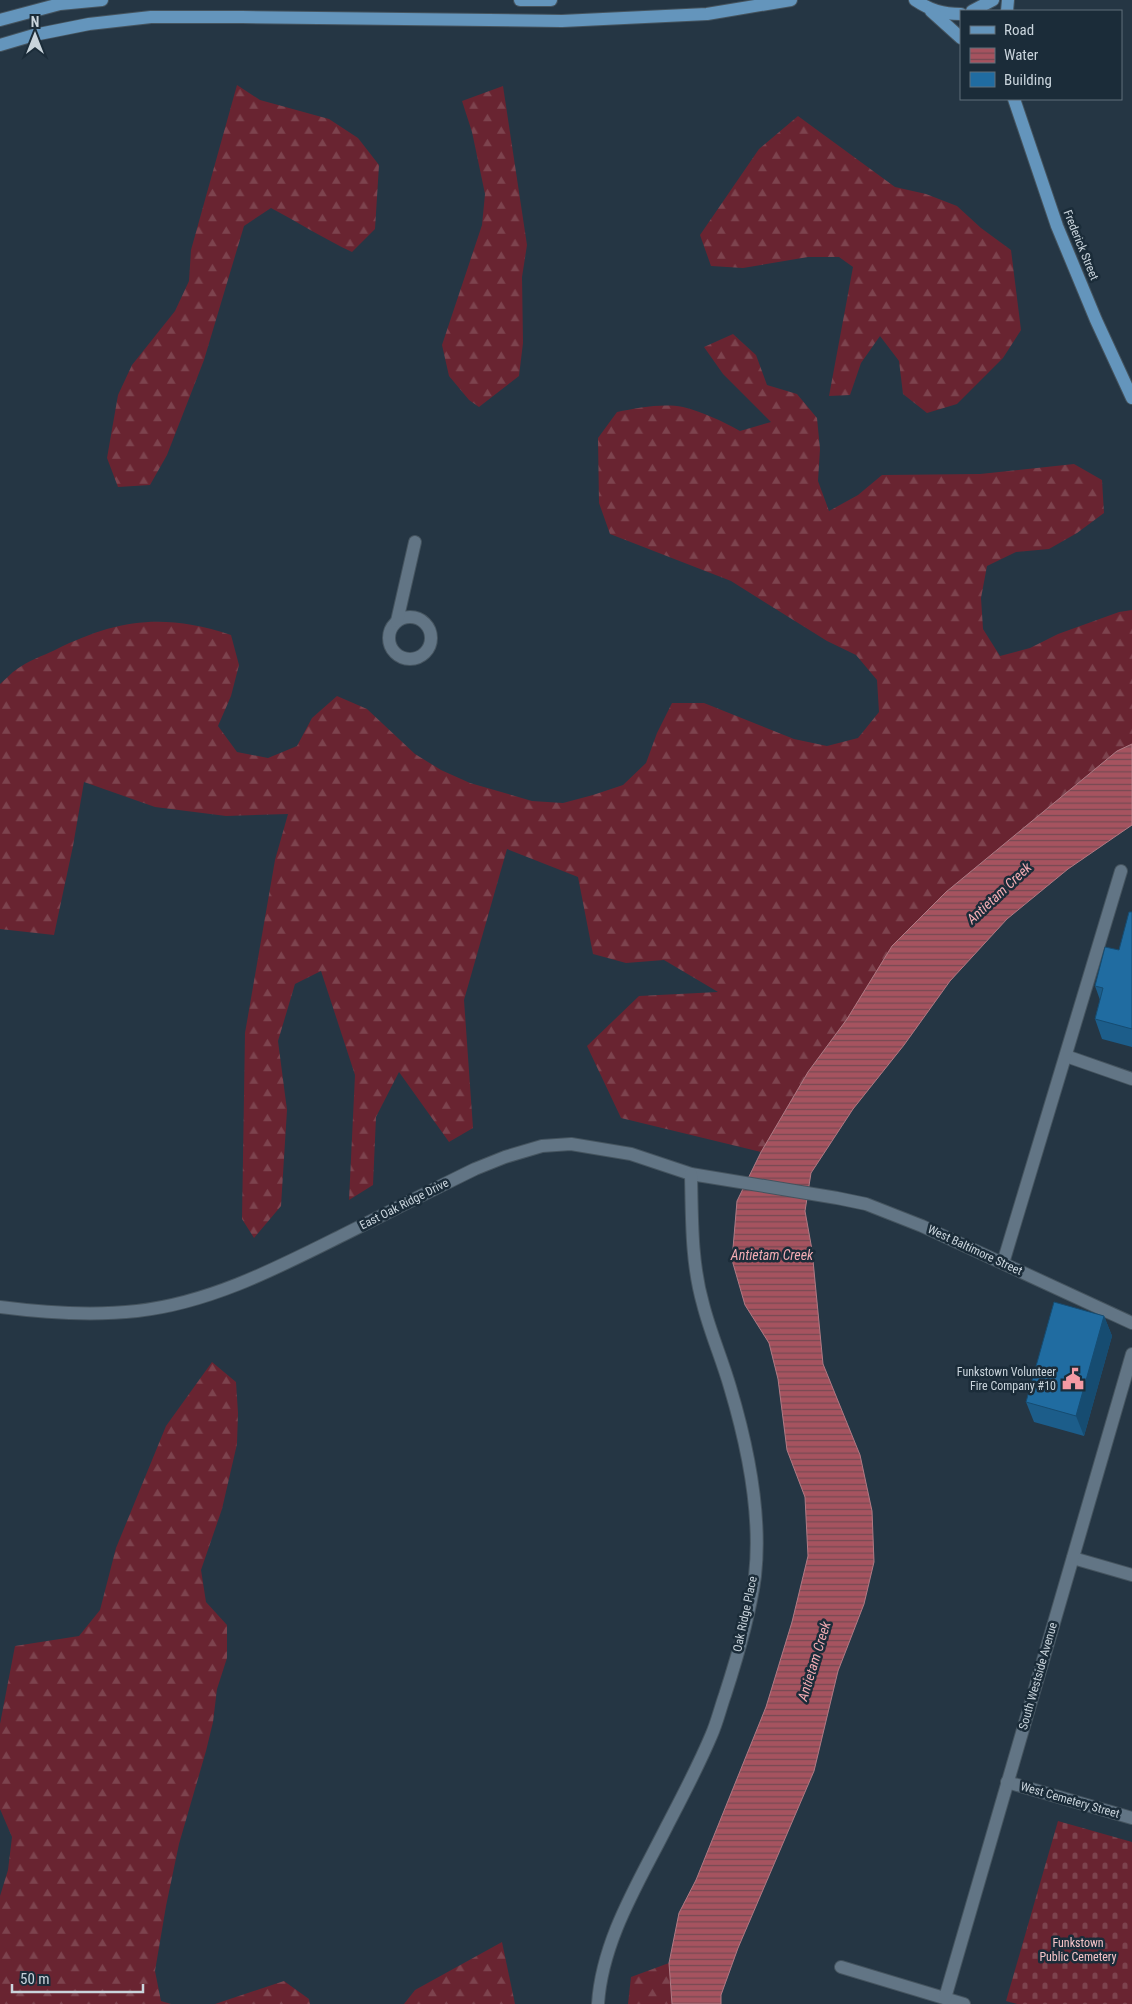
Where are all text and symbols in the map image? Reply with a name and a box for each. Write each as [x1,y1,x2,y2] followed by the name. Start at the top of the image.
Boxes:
[10,10,60,60] north arrow
[960,10,1122,100] legend
[31,14,39,30] text: N
[1004,21,1034,39] text: Road
[1004,46,1039,64] text: Water
[1004,71,1052,89] text: Building
[1061,208,1102,283] street label: Frederick Street
[963,858,1035,928] water label: Antietam Creek
[357,1175,451,1232] street label: East Oak Ridge Drive
[925,1222,1025,1278] street label: West Baltimore Street
[730,1247,814,1263] water label: Antietam Creek
[957,1365,1056,1393] place label: Funkstown Volunteer Fire Company #10
[1060,1366,1086,1392] public building icon: Funkstown Volunteer Fire Company #10
[730,1575,760,1653] street label: Oak Ridge Place
[794,1618,834,1704] water label: Antietam Creek
[1016,1620,1060,1731] street label: South Westside Avenue
[1019,1779,1122,1821] street label: West Cemetery Street
[1039,1936,1117,1964] park label: Funkstown Public Cemetery
[12,1962,144,1994] scale bar
[20,1970,50,1988] text: 50 m

